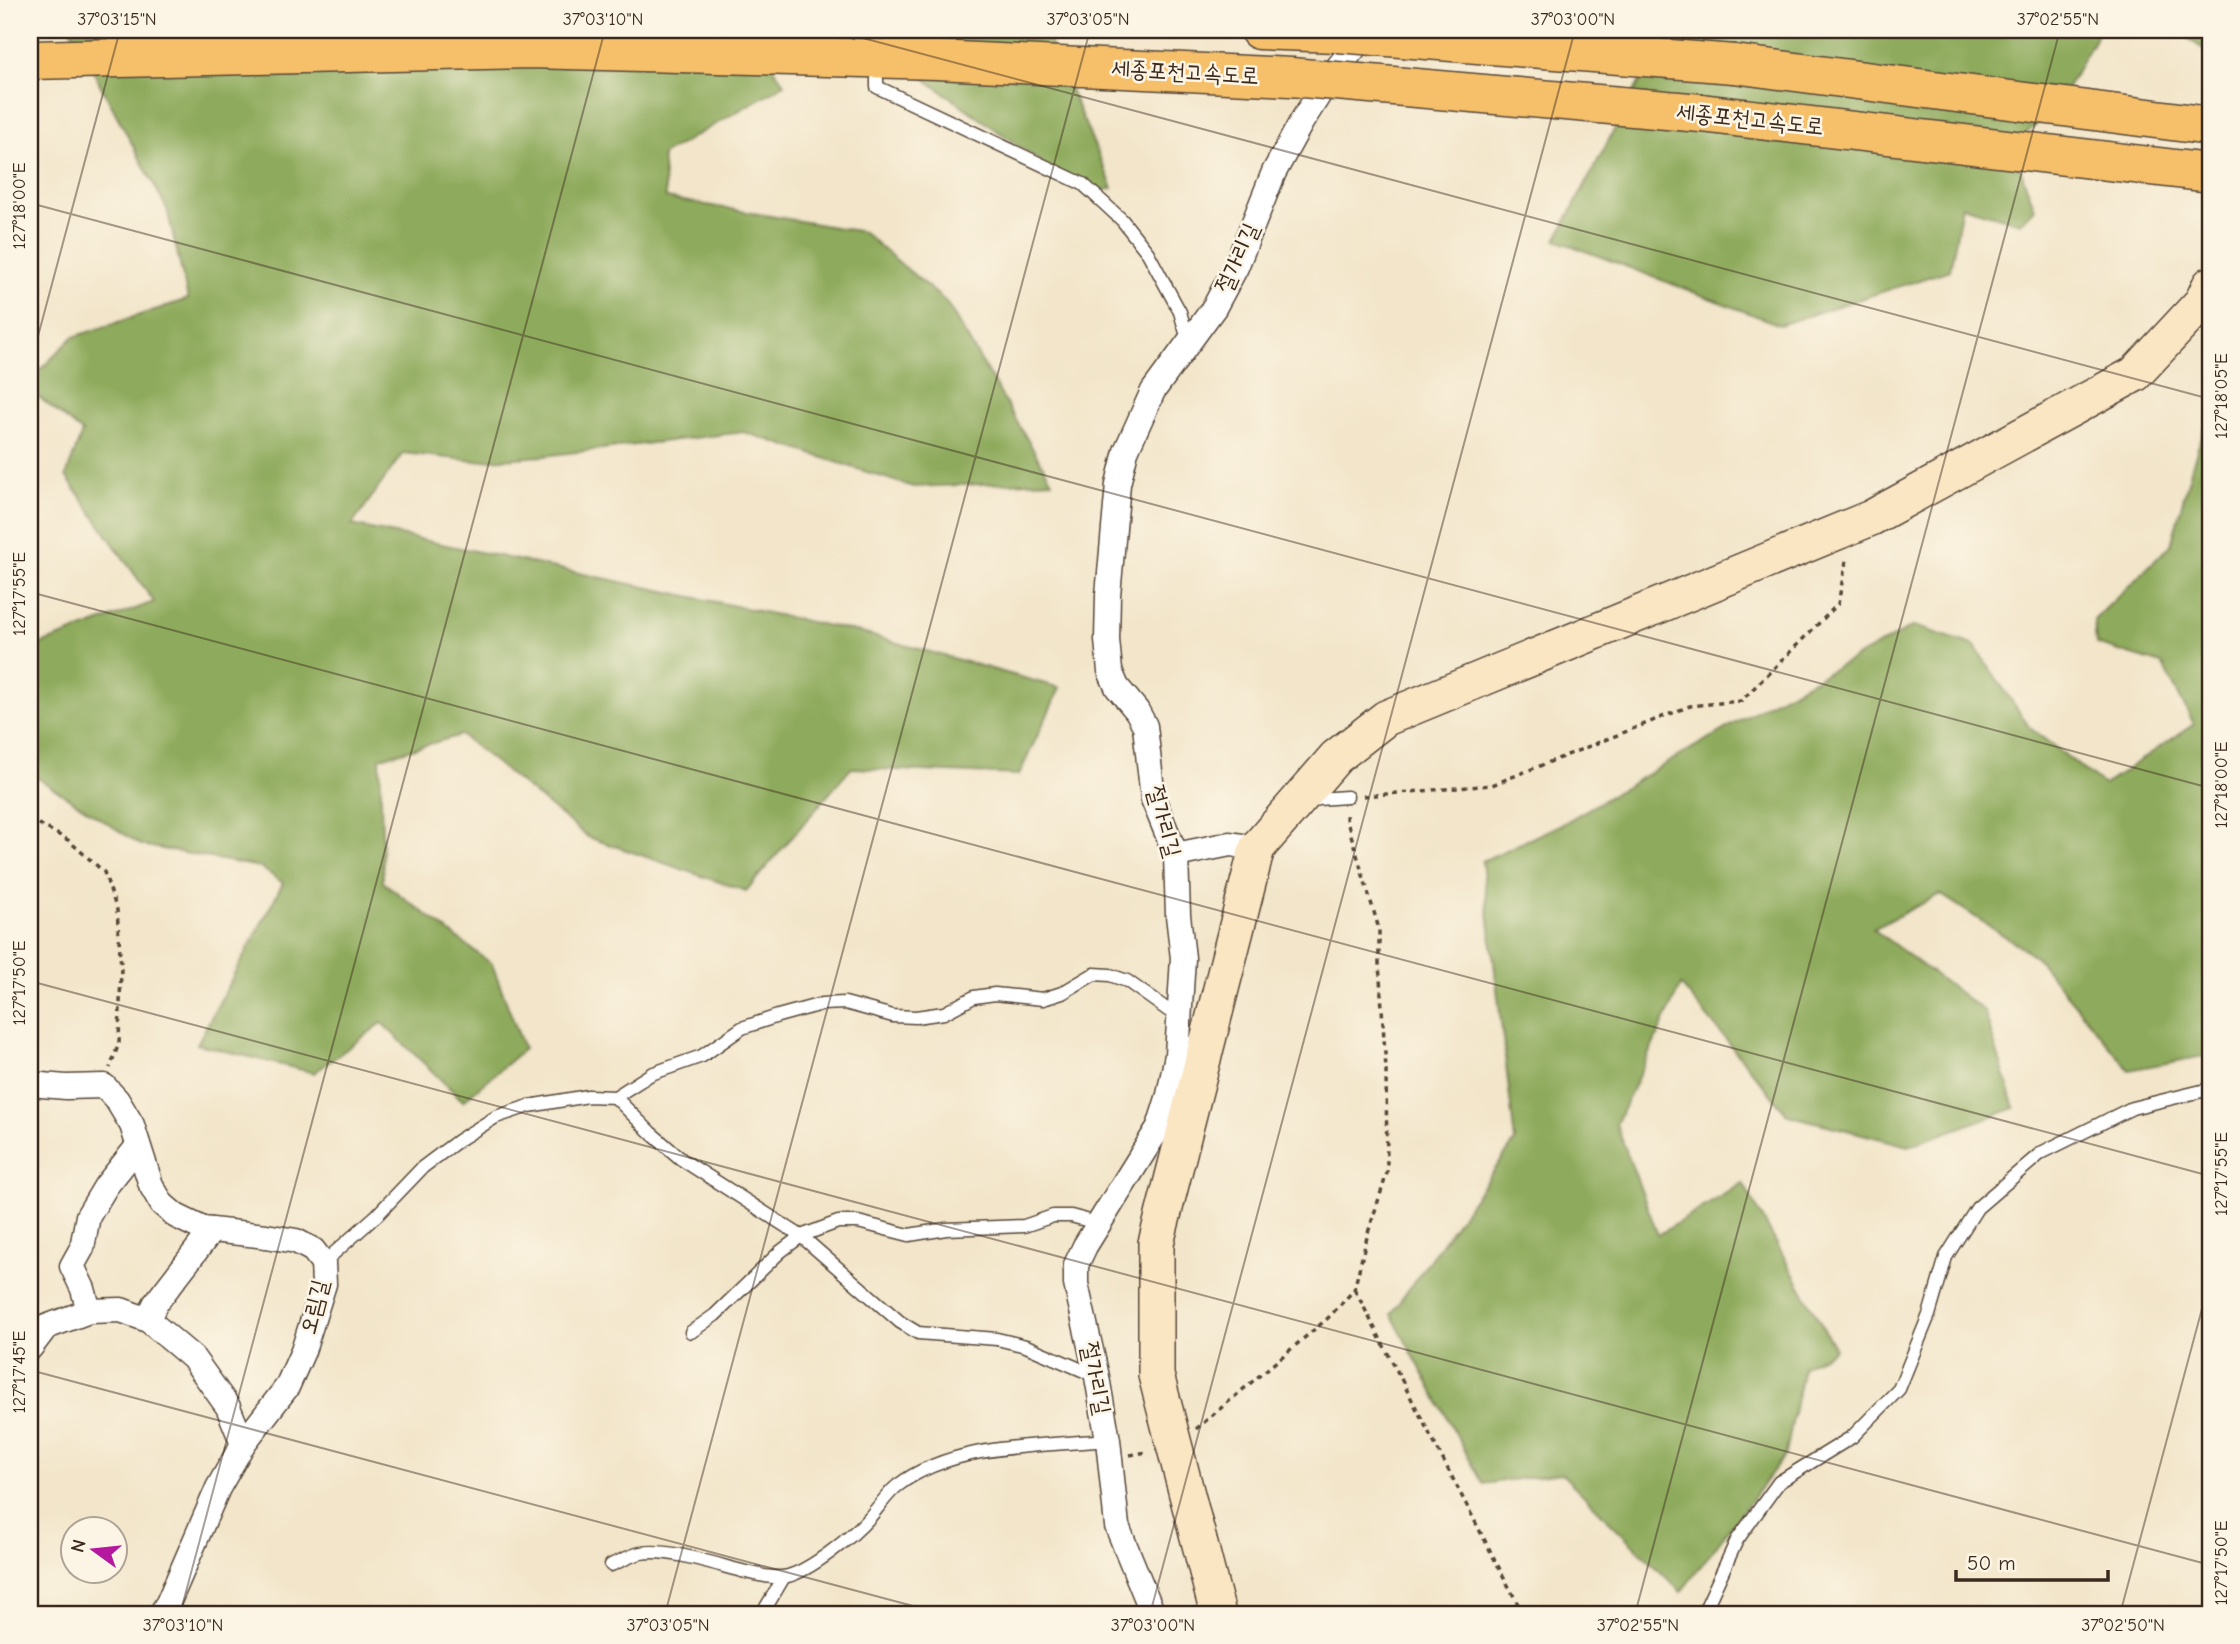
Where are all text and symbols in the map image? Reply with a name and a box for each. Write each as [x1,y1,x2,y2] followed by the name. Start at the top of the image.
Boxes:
[77,9,157,30] text: 37°03'15"N
[563,9,643,30] text: 37°03'10"N
[1046,9,1130,30] text: 37°03'05"N
[1531,9,1615,30] text: 37°03'00"N
[2017,9,2099,30] text: 37°02'55"N
[1110,55,1260,89] street label: 세종포천고속도로
[1675,98,1825,140] street label: 세종포천고속도로
[9,162,30,250] text: 127°18'00"E
[1210,219,1264,297] street label: 절가리길
[2211,353,2232,439] text: 127°18'05"E
[9,552,30,636] text: 127°17'55"E
[2211,741,2232,829] text: 127°18'00"E
[1141,782,1187,860] street label: 절가리길
[9,940,30,1026] text: 127°17'50"E
[2211,1132,2232,1216] text: 127°17'55"E
[294,1277,334,1337] street label: 오림길
[9,1330,30,1413] text: 127°17'45"E
[1076,1339,1116,1417] street label: 절가리길
[60,1514,130,1584] north arrow
[2211,1520,2232,1606] text: 127°17'50"E
[66,1537,91,1555] text: N
[1956,1539,2109,1583] scale bar
[1967,1551,2016,1575] text: 50 m
[143,1615,223,1636] text: 37°03'10"N
[626,1615,710,1636] text: 37°03'05"N
[1111,1615,1195,1636] text: 37°03'00"N
[1597,1615,1679,1636] text: 37°02'55"N
[2081,1615,2165,1636] text: 37°02'50"N

